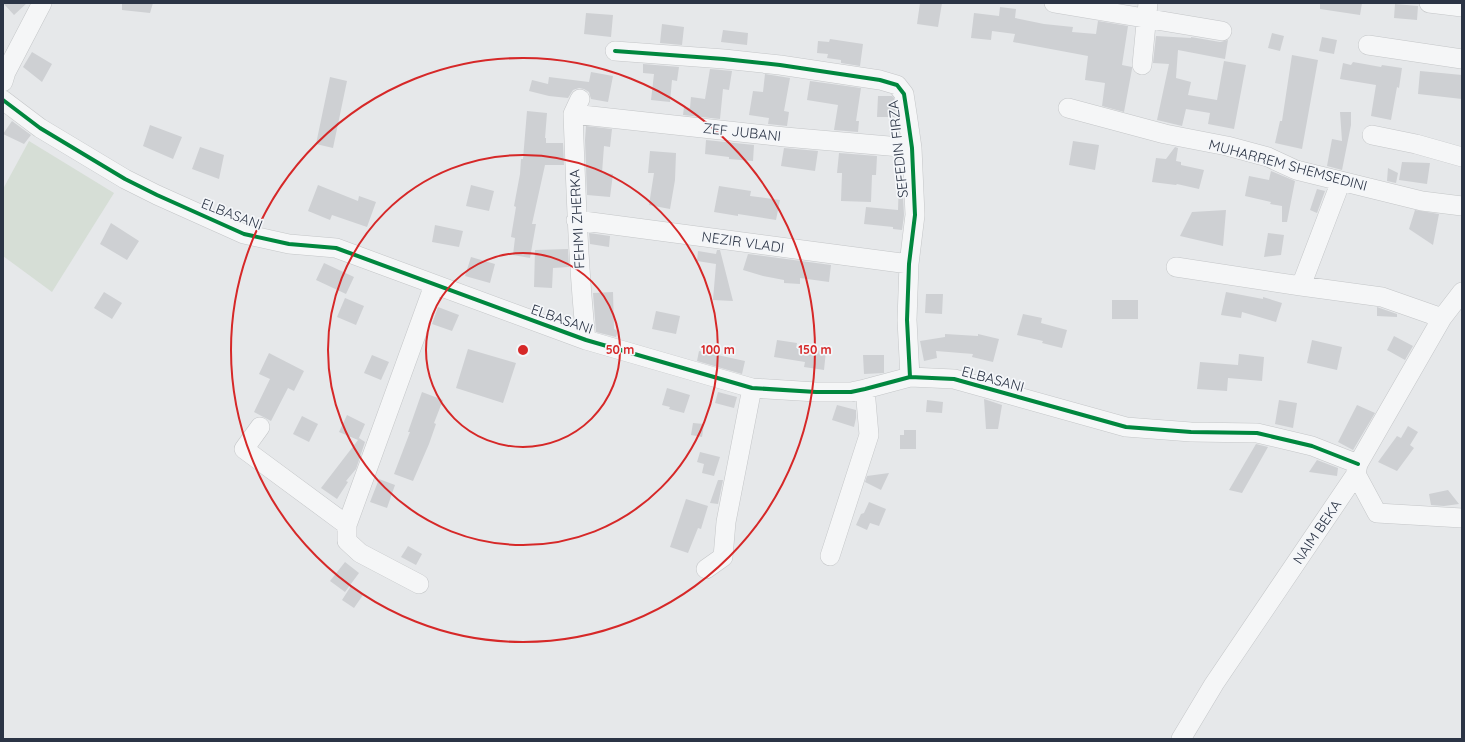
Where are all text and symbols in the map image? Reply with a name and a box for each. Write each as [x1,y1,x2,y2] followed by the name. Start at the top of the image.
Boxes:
[884,99,912,199] street label: SEFEDIN FIRZA
[702,119,782,145] street label: ZEF JUBANI
[1207,135,1369,195] street label: MUHARREM SHEMSEDINI
[565,169,589,269] street label: FEHMI ZHERKA
[199,194,265,234] street label: ELBASANI
[701,227,785,257] street label: NEZIR VLADI
[529,300,595,338] street label: ELBASANI
[606,342,634,357] text: 50 m
[701,342,735,357] text: 100 m
[798,342,832,357] text: 150 m
[516,343,530,357] centre of rings
[960,362,1026,396] street label: ELBASANI
[1289,496,1345,568] street label: NAIM BEKA

